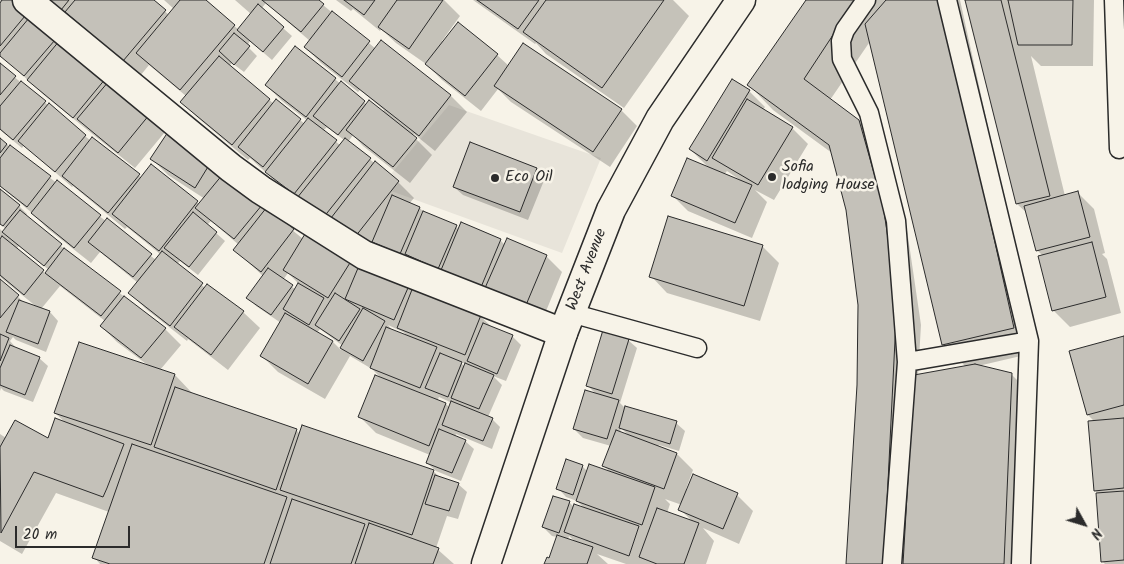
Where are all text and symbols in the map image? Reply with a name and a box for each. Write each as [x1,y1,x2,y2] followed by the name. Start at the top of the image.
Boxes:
[782,158,875,196] place label: Sofia lodging House
[505,168,553,188] place label: Eco Oil
[766,171,778,183] marker: Sofia lodging House
[489,172,501,184] marker: Eco Oil
[564,226,612,314] street label: West Avenue
[1059,499,1109,549] north arrow
[18,516,132,548] scale bar
[23,523,57,547] text: 20 m
[1084,523,1107,544] text: N

